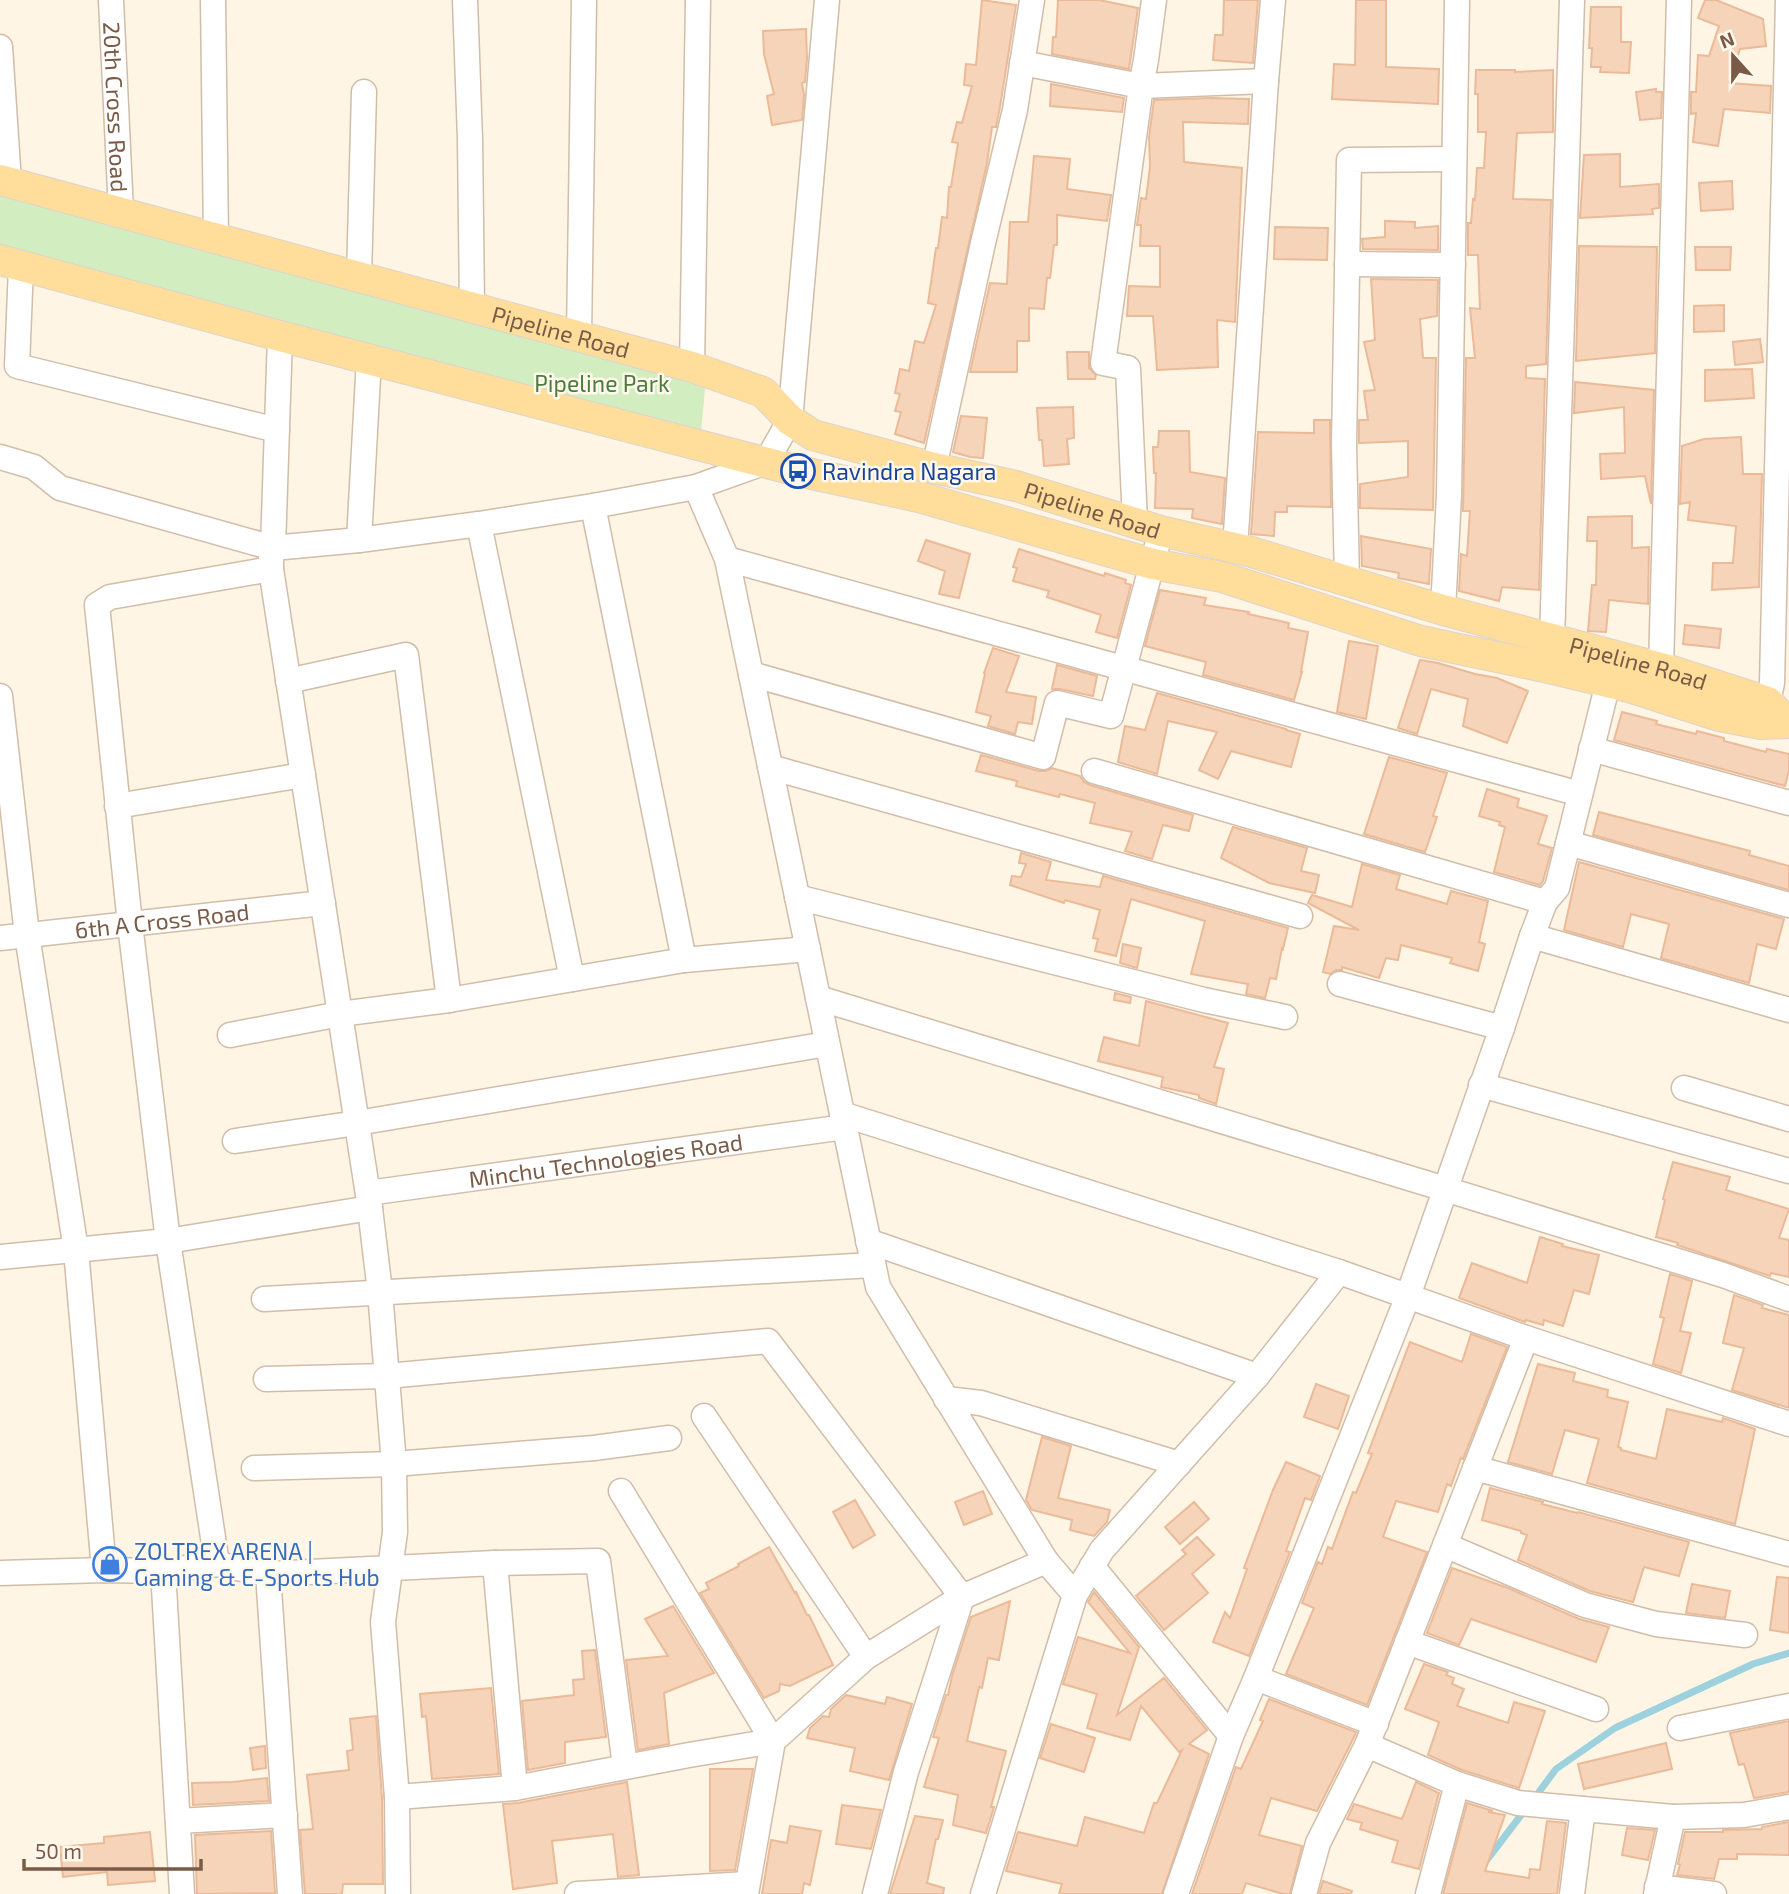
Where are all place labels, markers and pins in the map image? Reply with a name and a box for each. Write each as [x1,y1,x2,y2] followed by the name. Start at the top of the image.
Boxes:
[779,452,817,490] bus stop icon: Ravindra Nagara
[822,457,996,485] place label: Ravindra Nagara
[134,1537,380,1591] place label: ZOLTREX ARENA | Gaming & E-Sports Hub
[91,1545,129,1583] shop icon: ZOLTREX ARENA | Gaming & E-Sports Hub

